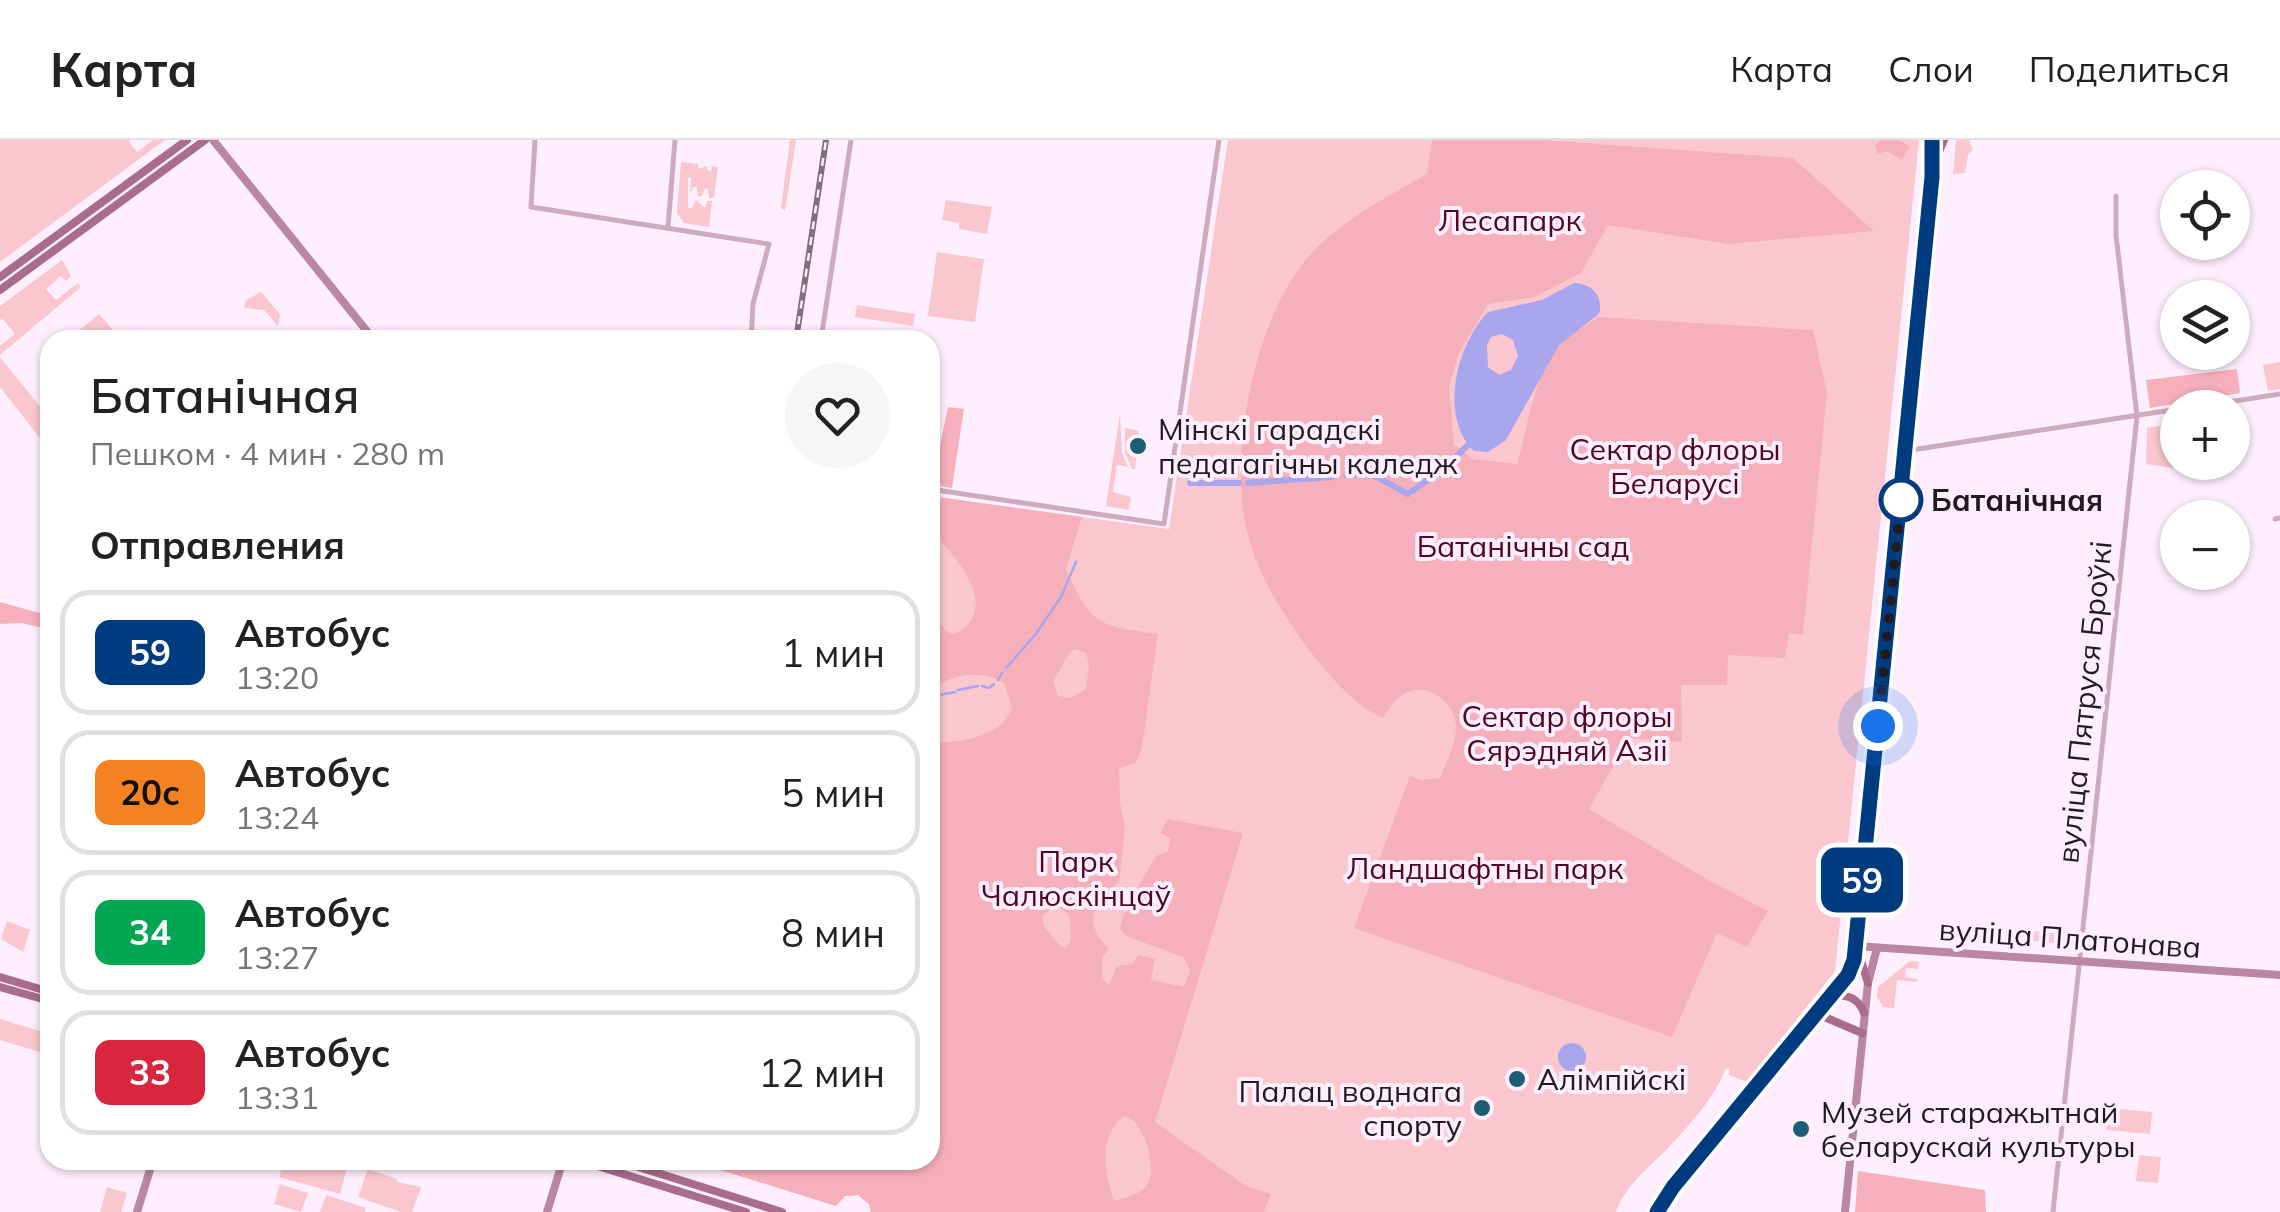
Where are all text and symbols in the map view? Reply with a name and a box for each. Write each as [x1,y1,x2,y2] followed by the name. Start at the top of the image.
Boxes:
[50,39,198,99] text: Карта
[1730,47,1833,91] text: Карта
[1888,47,1974,91] text: Слои
[2029,47,2230,91] text: Поделиться
[2160,170,2250,590] map controls
[2160,170,2250,260] button: locate
[1438,201,1583,239] park label: Лесапарк
[2160,280,2250,370] button: layers
[785,363,890,468] button: heart
[90,365,360,425] text: Батанічная
[2160,390,2250,480] button: +
[1158,410,1458,482] place label: Мінскі гарадскі педагагічны каледж
[1569,430,1781,502] park label: Сектар флоры Беларусі
[90,433,445,473] text: Пешком · 4 мин · 280 m
[1127,435,1149,457] marker: Мінскі гарадскі педагагічны каледж
[1880,479,1922,521] marker: Батанічная
[1931,481,2103,519] place label: Батанічная
[2160,500,2250,590] button: −
[90,521,345,569] text: Отправления
[1417,527,1629,565] park label: Батанічны сад
[2048,539,2120,865] street label: вуліца Пятруся Броўкі
[235,609,390,657] text: Автобус
[781,629,885,677] text: 1 мин
[129,630,171,674] text: 59
[235,657,319,697] text: 13:20
[1461,697,1673,769] park label: Сектар флоры Сярэдняй Азіі
[1853,701,1903,751] your location
[235,749,390,797] text: Автобус
[781,769,885,817] text: 5 мин
[120,770,180,814] text: 20с
[235,797,319,837] text: 13:24
[981,842,1171,914] park label: Парк Чалюскінцаў
[1817,848,1907,912] line badge: 59
[1347,849,1624,887] park label: Ландшафтны парк
[1841,858,1883,902] text: 59
[235,889,390,937] text: Автобус
[781,909,885,957] text: 8 мин
[129,910,171,954] text: 34
[1938,910,2202,966] street label: вуліца Платонава
[235,937,319,977] text: 13:27
[235,1029,390,1077] text: Автобус
[759,1049,885,1097] text: 12 мин
[129,1050,171,1094] text: 33
[1537,1060,1686,1098] place label: Алімпійскі
[1506,1068,1528,1090] marker: Алімпійскі
[1238,1072,1462,1144] place label: Палац воднага спорту
[235,1077,319,1117] text: 13:31
[1821,1093,2136,1165] place label: Музей старажытнай беларускай культуры
[1471,1097,1493,1119] marker: Палац воднага спорту
[1790,1118,1812,1140] marker: Музей старажытнай беларускай культуры

